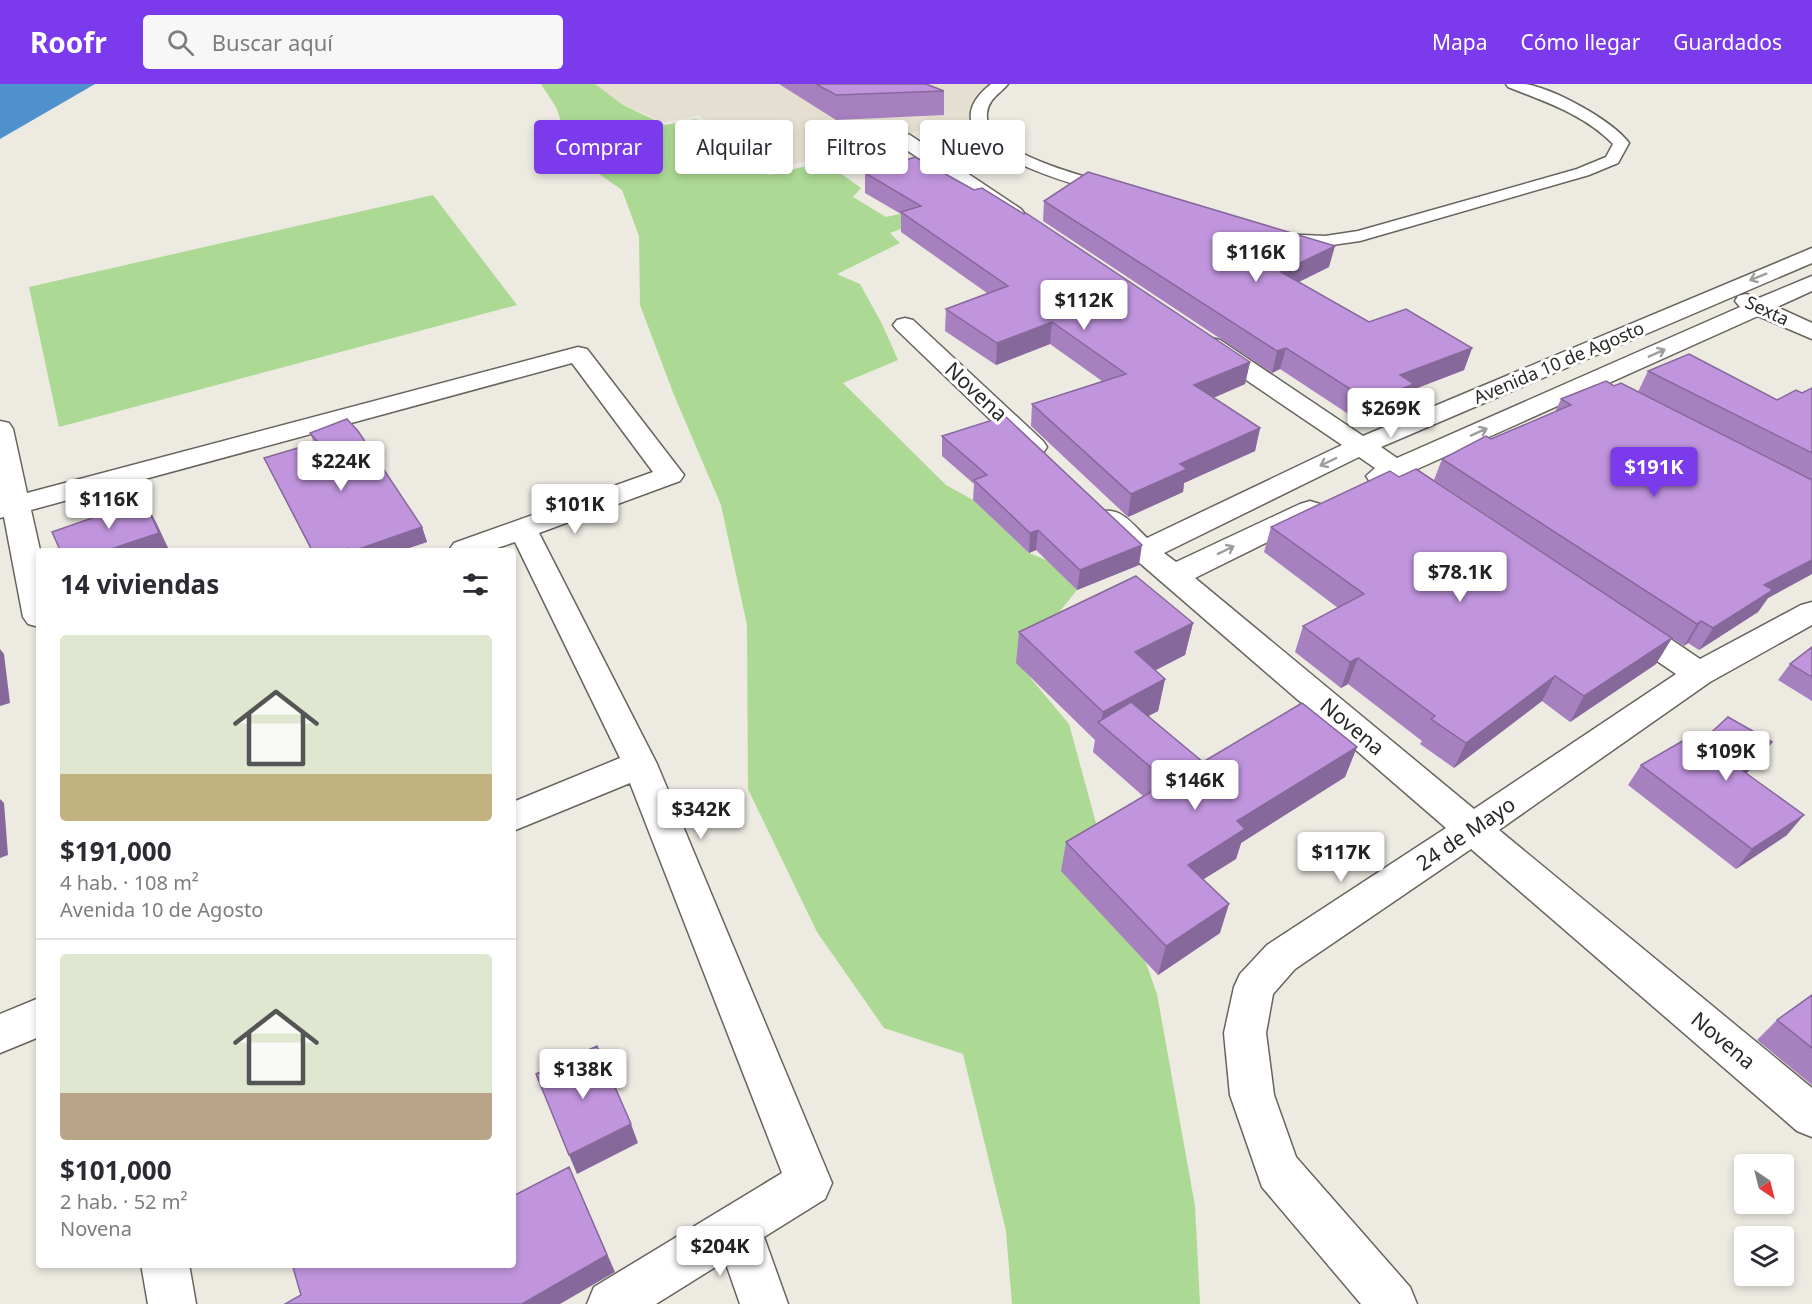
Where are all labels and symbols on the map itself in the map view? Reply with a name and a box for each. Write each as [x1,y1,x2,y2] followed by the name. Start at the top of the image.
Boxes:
[1214,232,1298,283] pin: $116K
[1749,272,1768,283] one-way arrow
[1042,280,1126,331] pin: $112K
[1742,290,1793,331] street label: Sexta
[1470,315,1648,409] street label: Avenida 10 de Agosto
[1648,347,1666,359] one-way arrow
[940,355,1014,427] street label: Novena
[1349,388,1433,439] pin: $269K
[1469,426,1487,437] one-way arrow
[299,441,383,492] pin: $224K
[1612,447,1696,498] pin: $191K
[1320,457,1338,469] one-way arrow
[67,479,151,530] pin: $116K
[533,484,617,535] pin: $101K
[1217,544,1235,556] one-way arrow
[1411,552,1509,603] pin: $78.1K
[1315,691,1391,761] street label: Novena
[1684,731,1768,782] pin: $109K
[1153,760,1237,811] pin: $146K
[659,789,743,840] pin: $342K
[1410,790,1521,877] street label: 24 de Mayo
[1299,832,1383,883] pin: $117K
[1686,1005,1762,1075] street label: Novena
[541,1049,625,1100] pin: $138K
[1734,1154,1794,1214] north arrow
[678,1226,762,1277] pin: $204K

